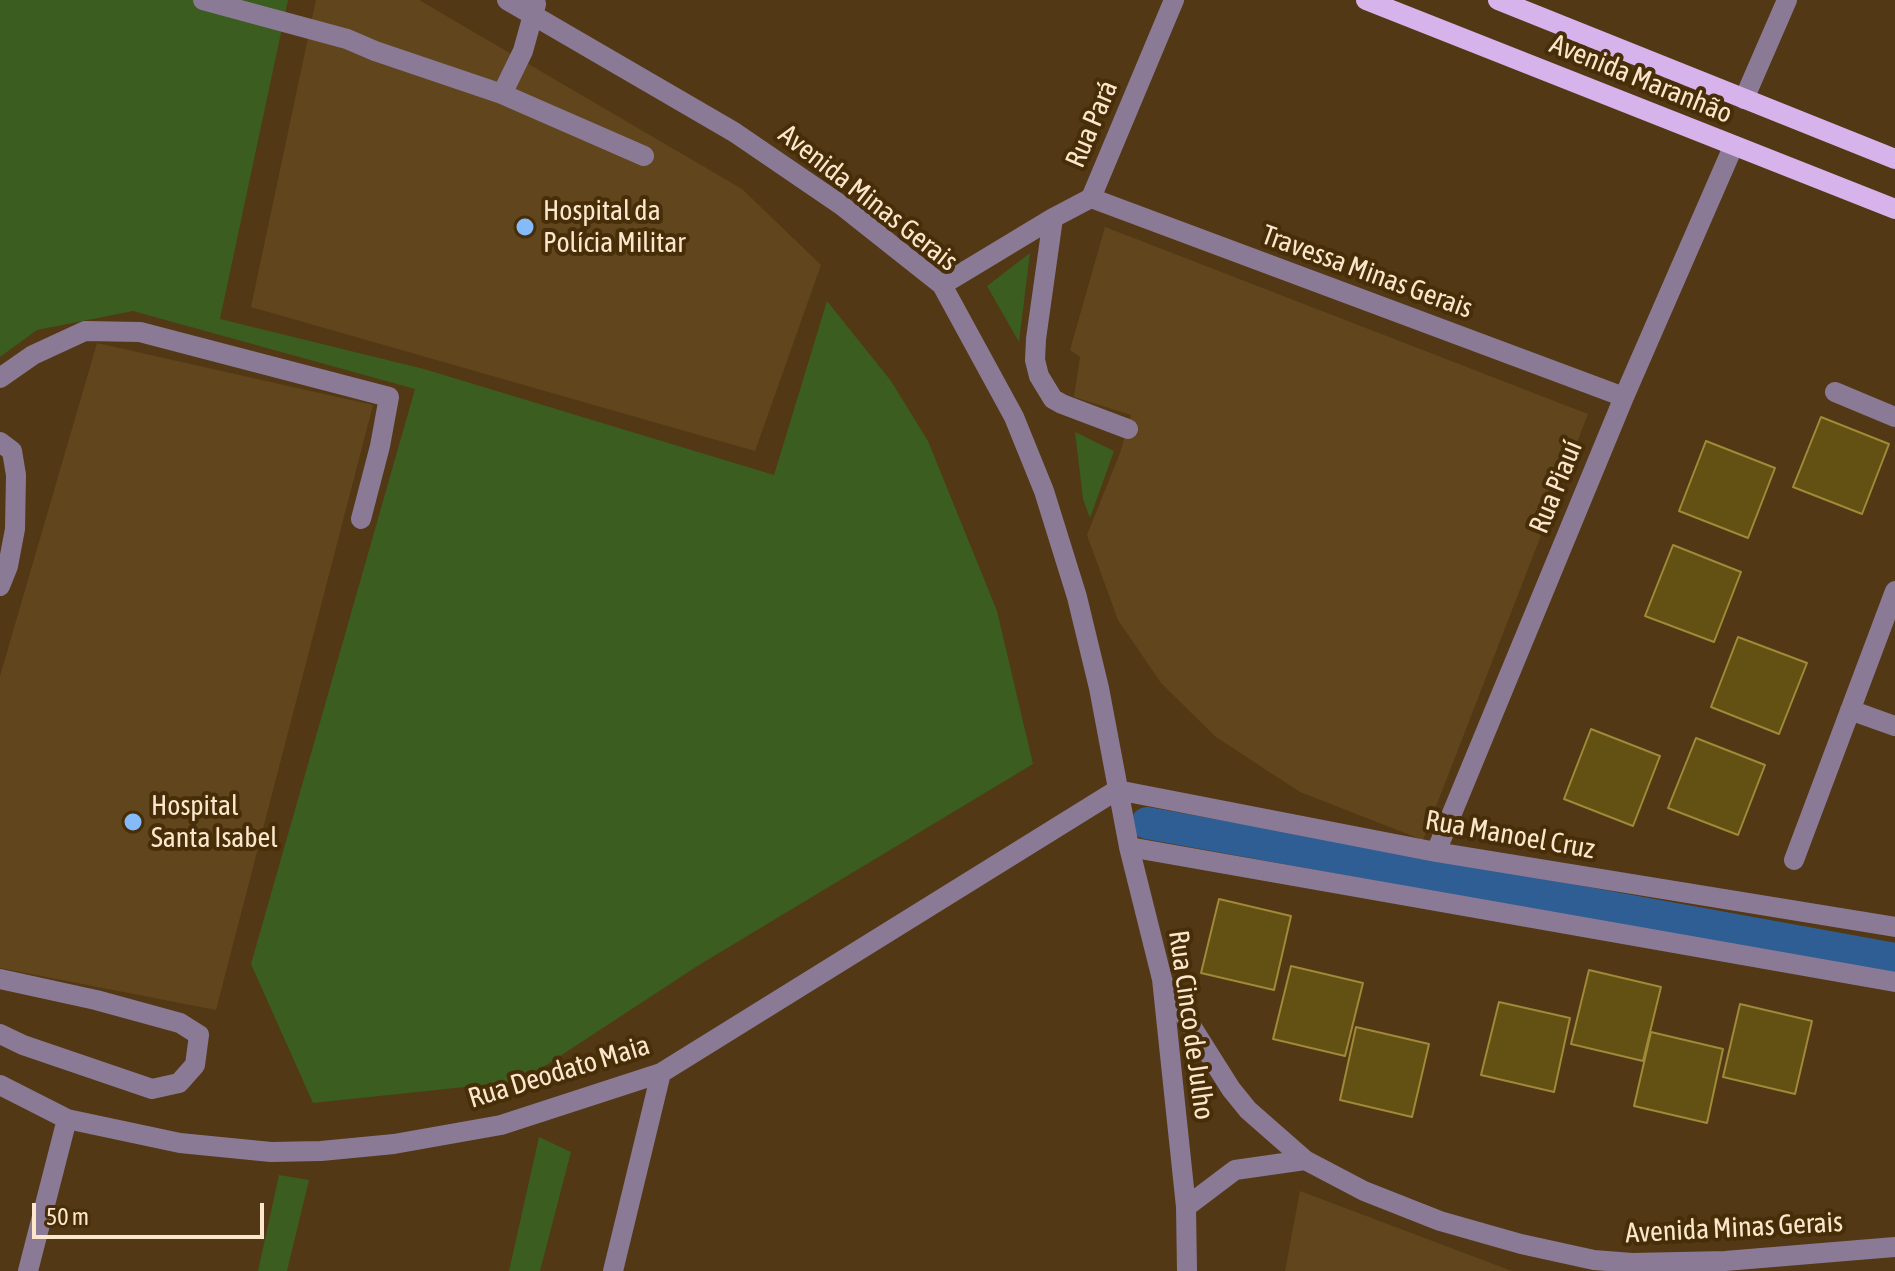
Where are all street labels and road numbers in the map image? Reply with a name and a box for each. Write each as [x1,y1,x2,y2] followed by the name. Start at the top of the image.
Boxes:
[1545,27,1737,131] street label: Avenida Maranhão
[1059,75,1125,173] street label: Rua Pará
[772,118,964,278] street label: Avenida Minas Gerais
[1257,218,1477,326] street label: Travessa Minas Gerais
[1522,436,1590,538] street label: Rua Piauí
[1423,804,1597,866] street label: Rua Manoel Cruz
[1161,928,1221,1122] street label: Rua Cinco de Julho
[464,1028,654,1116] street label: Rua Deodato Maia
[1624,1206,1844,1250] street label: Avenida Minas Gerais

